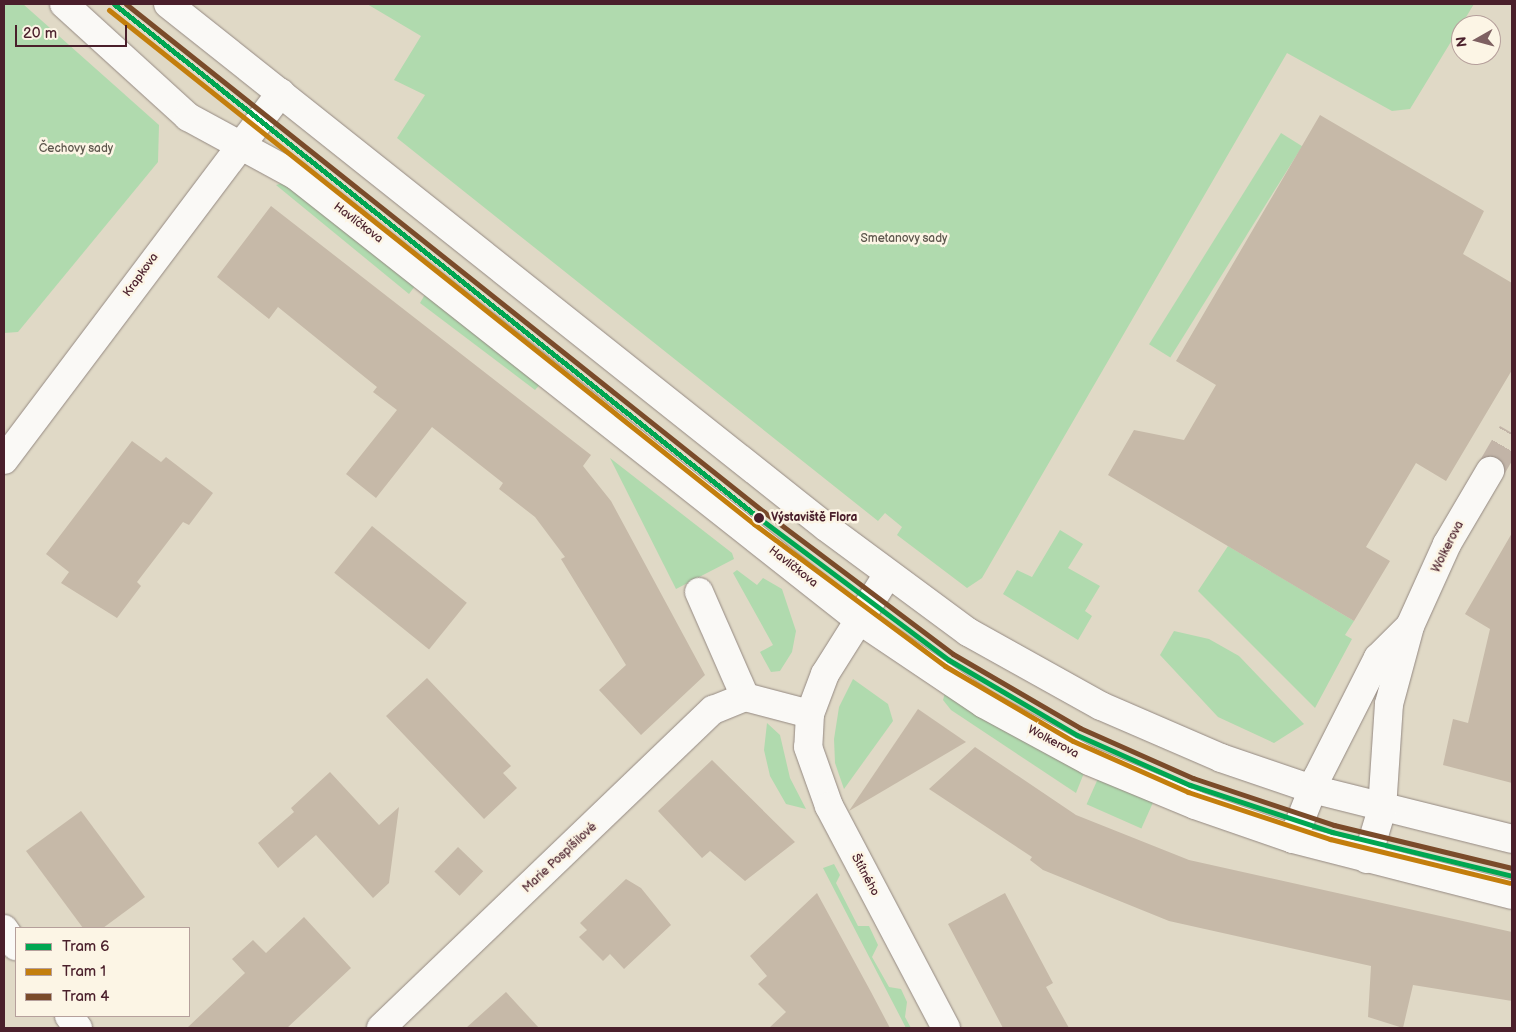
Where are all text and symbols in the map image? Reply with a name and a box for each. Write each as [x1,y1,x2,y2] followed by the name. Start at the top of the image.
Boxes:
[18,15,130,47] scale bar
[1451,15,1501,65] north arrow
[23,24,57,43] text: 20 m
[1453,36,1471,48] text: N
[38,142,114,156] park label: Čechovy sady
[330,200,386,246] street label: Havlíčkova
[860,232,948,246] park label: Smetanovy sady
[120,250,162,300] street label: Krapkova
[751,510,767,526] marker: Výstaviště Flora
[771,511,857,525] place label: Výstaviště Flora
[1429,519,1467,575] street label: Wolkerova
[766,543,820,591] street label: Havlíčkova
[1025,723,1081,761] street label: Wolkerova
[520,820,600,896] street label: Marie Pospíšilové
[848,851,882,899] street label: Štítného
[15,927,190,1017] legend
[62,937,110,956] text: Tram 6
[62,962,106,981] text: Tram 1
[62,987,109,1006] text: Tram 4

